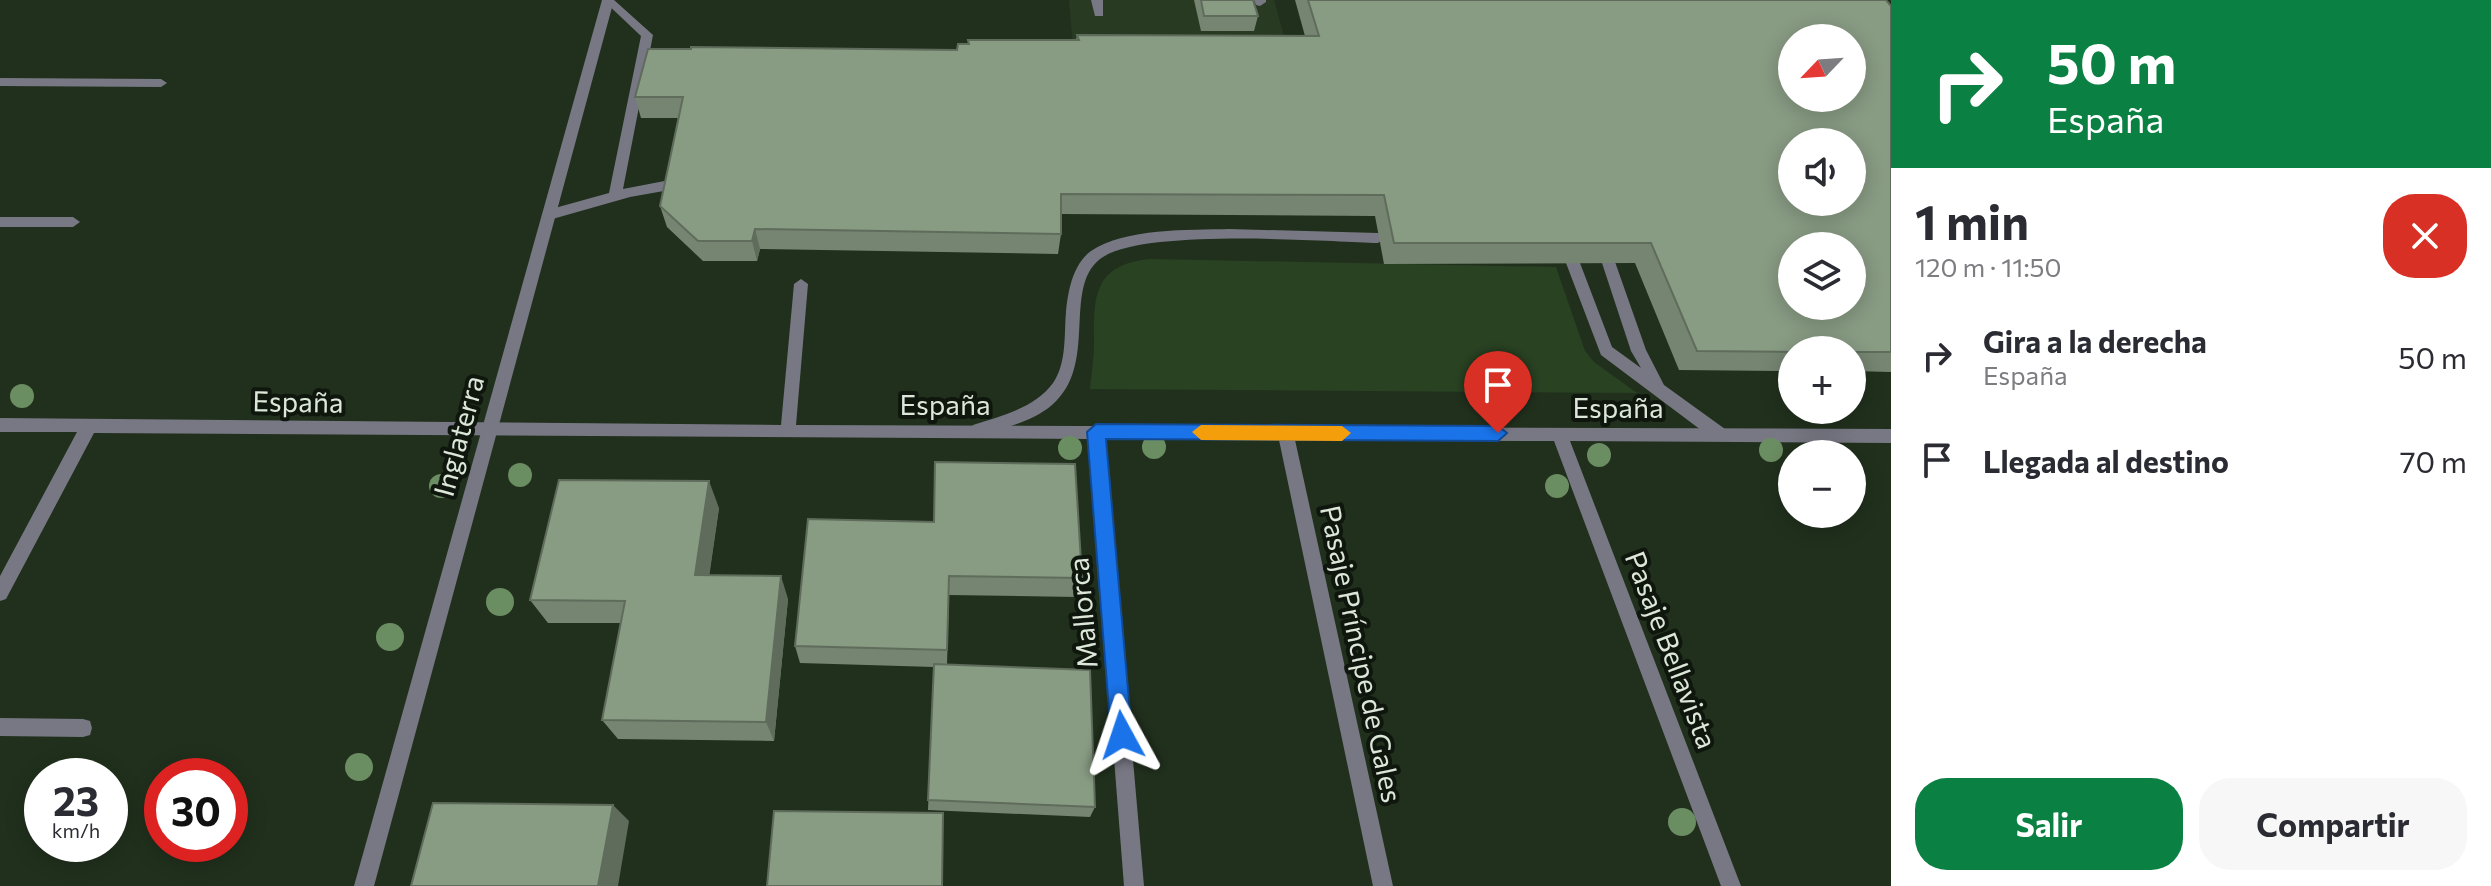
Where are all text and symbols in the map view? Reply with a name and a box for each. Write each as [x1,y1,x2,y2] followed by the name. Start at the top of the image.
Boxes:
[1778,24,1866,112] north arrow
[1778,24,1866,528] map controls
[2047,27,2176,96] text: 50 m
[1915,32,2019,136] icon: right
[2047,96,2164,140] text: España
[1778,128,1866,216] button: sound
[1915,191,2029,250] text: 1 min
[2383,194,2467,278] button: close
[1778,232,1866,320] button: layers
[1915,251,2061,282] text: 120 m · 11:50
[1983,322,2207,359] text: Gira a la derecha
[1915,334,1959,378] icon: right
[1778,336,1866,424] button: +
[2398,338,2467,375] text: 50 m
[1464,351,1532,433] pin
[1983,359,2068,390] text: España
[1476,363,1520,407] icon: arrive
[426,372,490,500] street label: Inglaterra
[252,383,344,419] street label: España
[899,387,991,421] street label: España
[1572,390,1664,424] street label: España
[1915,438,1959,482] icon: arrive
[1778,440,1866,528] button: −
[1983,442,2229,479] text: Llegada al destino
[2400,442,2467,479] text: 70 m
[1314,502,1410,805] street label: Pasaje Príncipe de Gales
[1619,546,1725,753] street label: Pasaje Bellavista
[1060,556,1104,670] street label: Mallorca
[1080,693,1164,777] position arrow
[144,758,248,862] speed limit sign: 30
[53,775,99,824] text: 23
[1915,778,2183,870] button: Salir
[2199,778,2467,870] button: Compartir
[52,818,100,842] text: km/h

